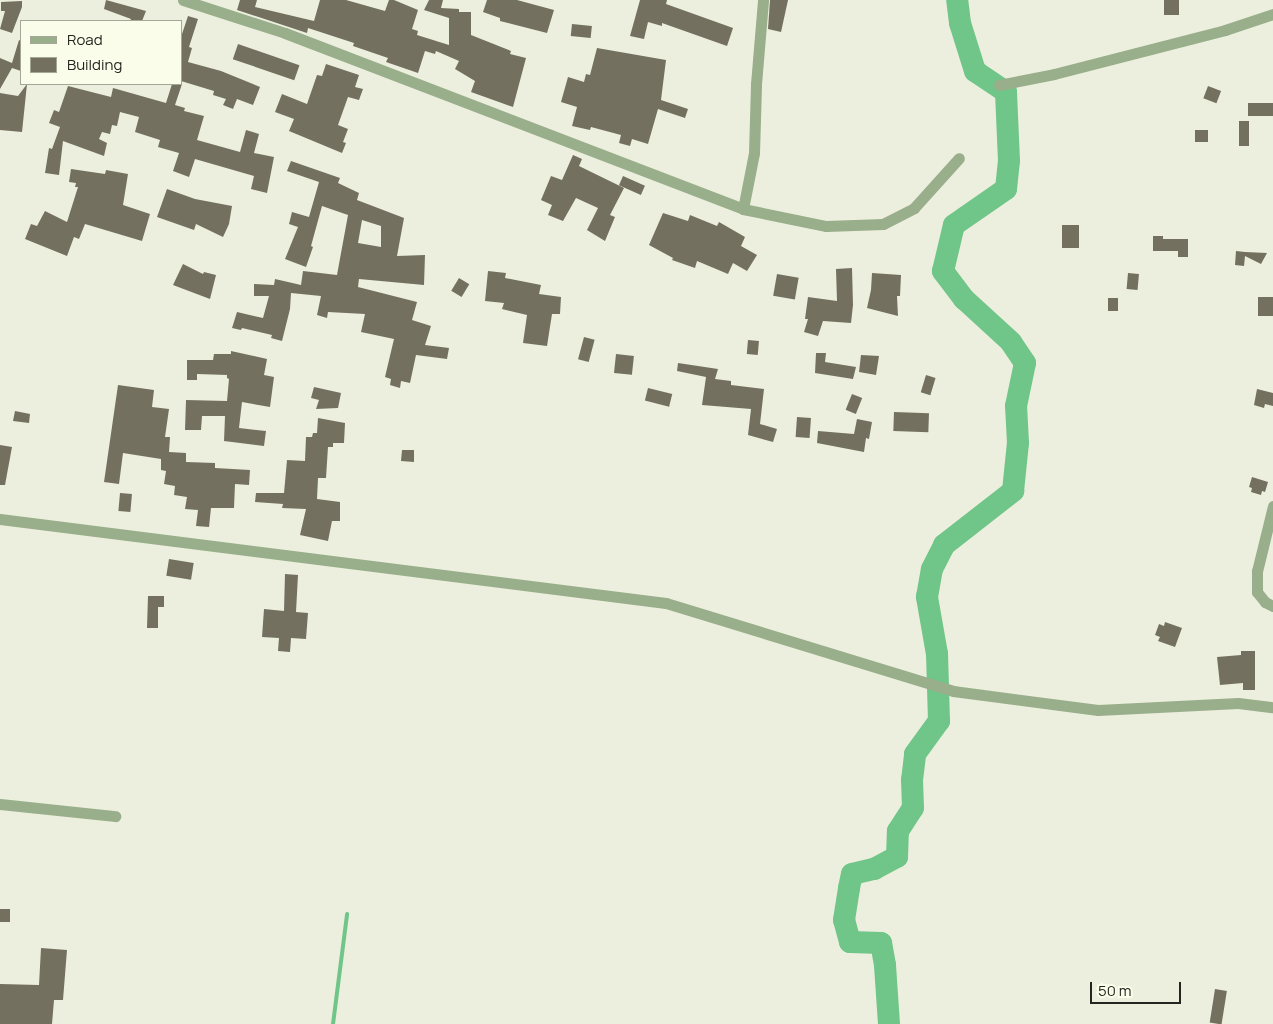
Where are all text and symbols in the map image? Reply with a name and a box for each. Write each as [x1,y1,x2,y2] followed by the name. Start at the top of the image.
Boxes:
[20,20,182,85] legend
[67,29,103,50] text: Road
[67,54,122,75] text: Building
[1093,972,1184,1004] scale bar
[1098,980,1132,1001] text: 50 m

